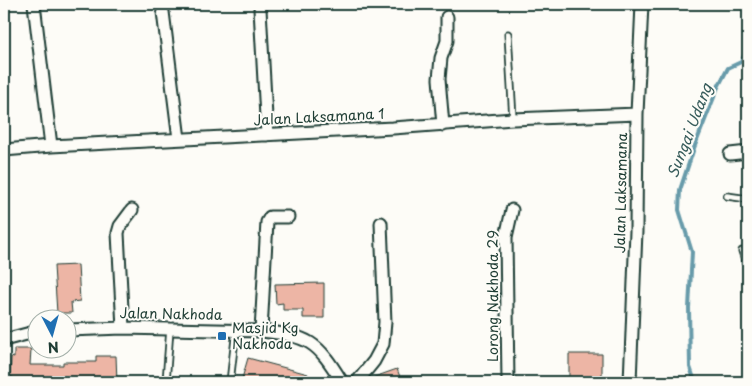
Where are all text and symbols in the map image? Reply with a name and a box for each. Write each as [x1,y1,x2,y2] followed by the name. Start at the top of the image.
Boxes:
[660,79,718,181] water label: Sungai Udang
[253,103,385,130] street label: Jalan Laksamana 1
[609,132,632,253] street label: Jalan Laksamana
[482,230,503,362] street label: Lorong Nakhoda 29
[119,302,223,325] street label: Jalan Nakhoda
[28,308,78,358] north arrow
[232,317,298,354] place label: Masjid Kg Nakhoda
[216,330,228,342] marker: Masjid Kg Nakhoda
[47,336,60,358] text: N

